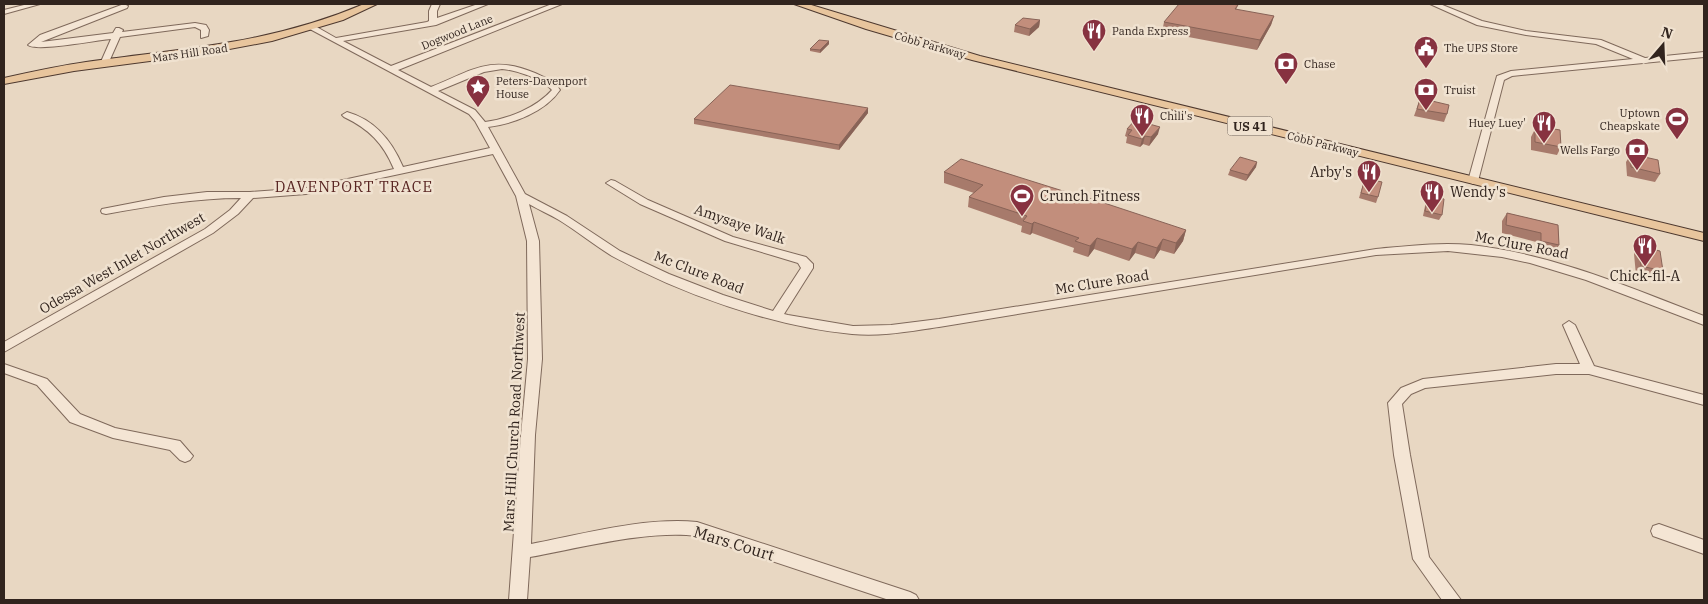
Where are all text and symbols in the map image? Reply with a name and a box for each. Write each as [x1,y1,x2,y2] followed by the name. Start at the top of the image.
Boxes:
[419,11,495,53] street label: Dogwood Lane
[1081,18,1107,52] restaurant icon: Panda Express
[1638,20,1688,70] north arrow
[1659,22,1675,43] text: N
[1112,24,1188,38] place label: Panda Express
[893,28,967,62] street label: Cobb Parkway
[1413,35,1439,69] public building icon: The UPS Store
[151,41,229,65] street label: Mars Hill Road
[1444,41,1518,55] place label: The UPS Store
[1273,51,1299,85] bank icon: Chase
[1304,57,1335,71] place label: Chase
[465,74,491,108] place icon: Peters-Davenport House
[496,74,587,101] place label: Peters-Davenport House
[1413,77,1439,111] bank icon: Truist
[1444,83,1476,97] place label: Truist
[1129,103,1155,137] restaurant icon: Chili's
[1600,106,1660,133] place label: Uptown Cheapskate
[1664,106,1690,140] sports icon: Uptown Cheapskate
[1160,109,1192,123] place label: Chili's
[1531,110,1557,144] restaurant icon: Huey Luey'
[1228,116,1272,136] road number: US 41
[1468,116,1526,130] place label: Huey Luey'
[1286,128,1360,160] street label: Cobb Parkway
[1624,137,1650,171] bank icon: Wells Fargo
[1560,143,1620,157] place label: Wells Fargo
[1356,159,1382,193] restaurant icon: Arby's
[1310,163,1352,181] place label: Arby's
[275,177,433,196] district label: DAVENPORT TRACE
[1419,179,1445,213] restaurant icon: Wendy's
[1009,183,1035,217] sports icon: Crunch Fitness
[1450,183,1506,201] place label: Wendy's
[1040,187,1140,205] place label: Crunch Fitness
[692,200,789,248] street label: Amysaye Walk
[36,208,208,318] street label: Odessa West Inlet Northwest
[1474,227,1571,263] street label: Mc Clure Road
[1632,233,1658,267] restaurant icon: Chick-fil-A
[651,247,747,298] street label: Mc Clure Road
[1054,266,1151,298] street label: Mc Clure Road
[1610,267,1681,285] place label: Chick-fil-A
[499,311,529,532] street label: Mars Hill Church Road Northwest
[691,521,777,565] street label: Mars Court

